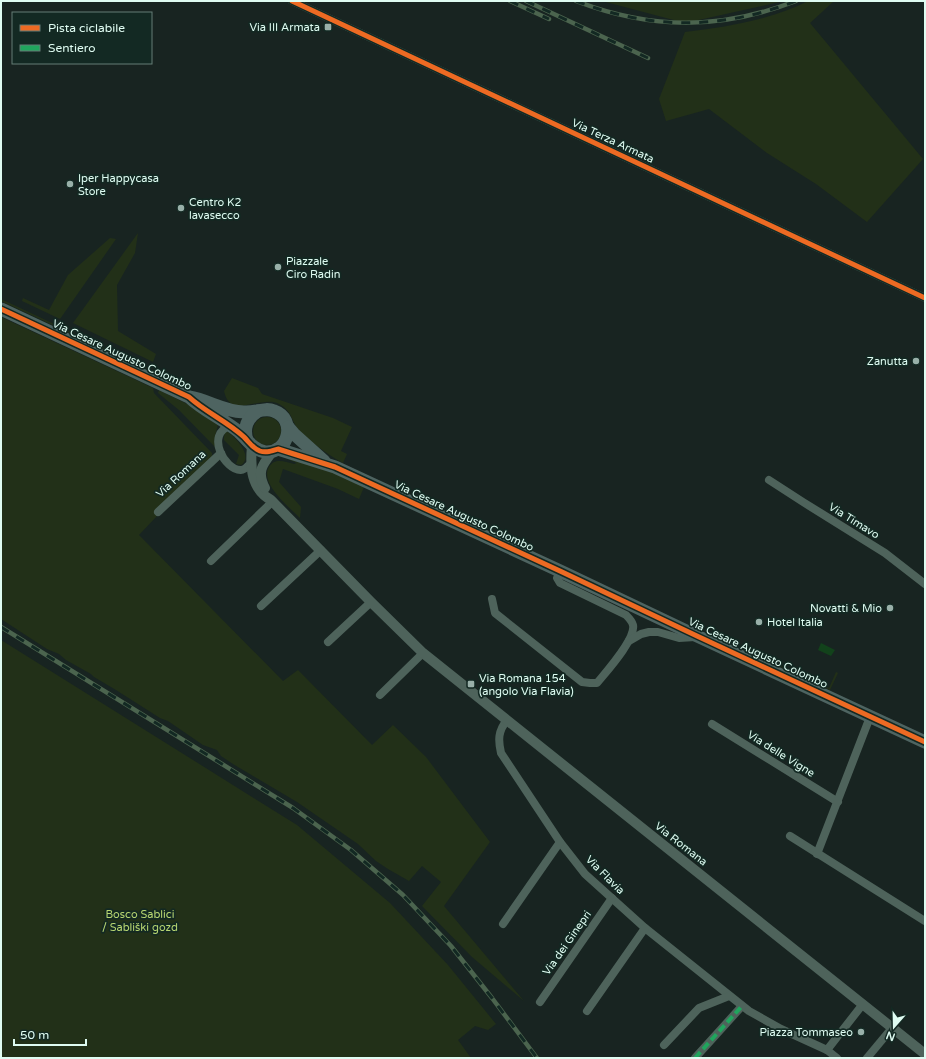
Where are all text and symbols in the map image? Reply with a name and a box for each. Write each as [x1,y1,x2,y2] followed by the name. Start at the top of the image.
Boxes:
[12,12,152,64] legend
[48,21,125,35] text: Pista ciclabile
[250,21,320,34] place label: Via III Armata
[323,22,333,32] marker: Via III Armata
[48,41,95,55] text: Sentiero
[570,116,656,166] street label: Via Terza Armata
[78,172,159,198] place label: Iper Happycasa Store
[65,179,75,189] marker: Iper Happycasa Store
[189,196,241,222] place label: Centro K2 lavasecco
[176,203,186,213] marker: Centro K2 lavasecco
[286,255,340,281] place label: Piazzale Ciro Radin
[273,262,283,272] marker: Piazzale Ciro Radin
[50,317,194,393] street label: Via Cesare Augusto Colombo
[867,355,908,368] place label: Zanutta
[911,356,921,366] marker: Zanutta
[154,448,208,500] street label: Via Romana
[392,478,536,554] street label: Via Cesare Augusto Colombo
[826,500,882,542] street label: Via Timavo
[810,602,882,615] place label: Novatti & Mio
[885,603,895,613] marker: Novatti & Mio
[686,615,830,691] street label: Via Cesare Augusto Colombo
[767,616,823,629] place label: Hotel Italia
[754,617,764,627] marker: Hotel Italia
[479,672,574,698] place label: Via Romana 154 (angolo Via Flavia)
[466,679,476,689] marker: Via Romana 154 (angolo Via Flavia)
[745,728,817,780] street label: Via delle Vigne
[652,819,710,869] street label: Via Romana
[583,853,627,897] street label: Via Flavia
[102,908,178,934] park label: Bosco Sablici / Sabliški gozd
[540,908,594,978] street label: Via dei Ginepri
[874,1007,914,1047] north arrow
[14,1021,86,1047] scale bar
[760,1026,853,1039] place label: Piazza Tommaseo
[856,1027,866,1037] marker: Piazza Tommaseo
[20,1028,49,1042] text: 50 m
[884,1028,897,1044] text: N

